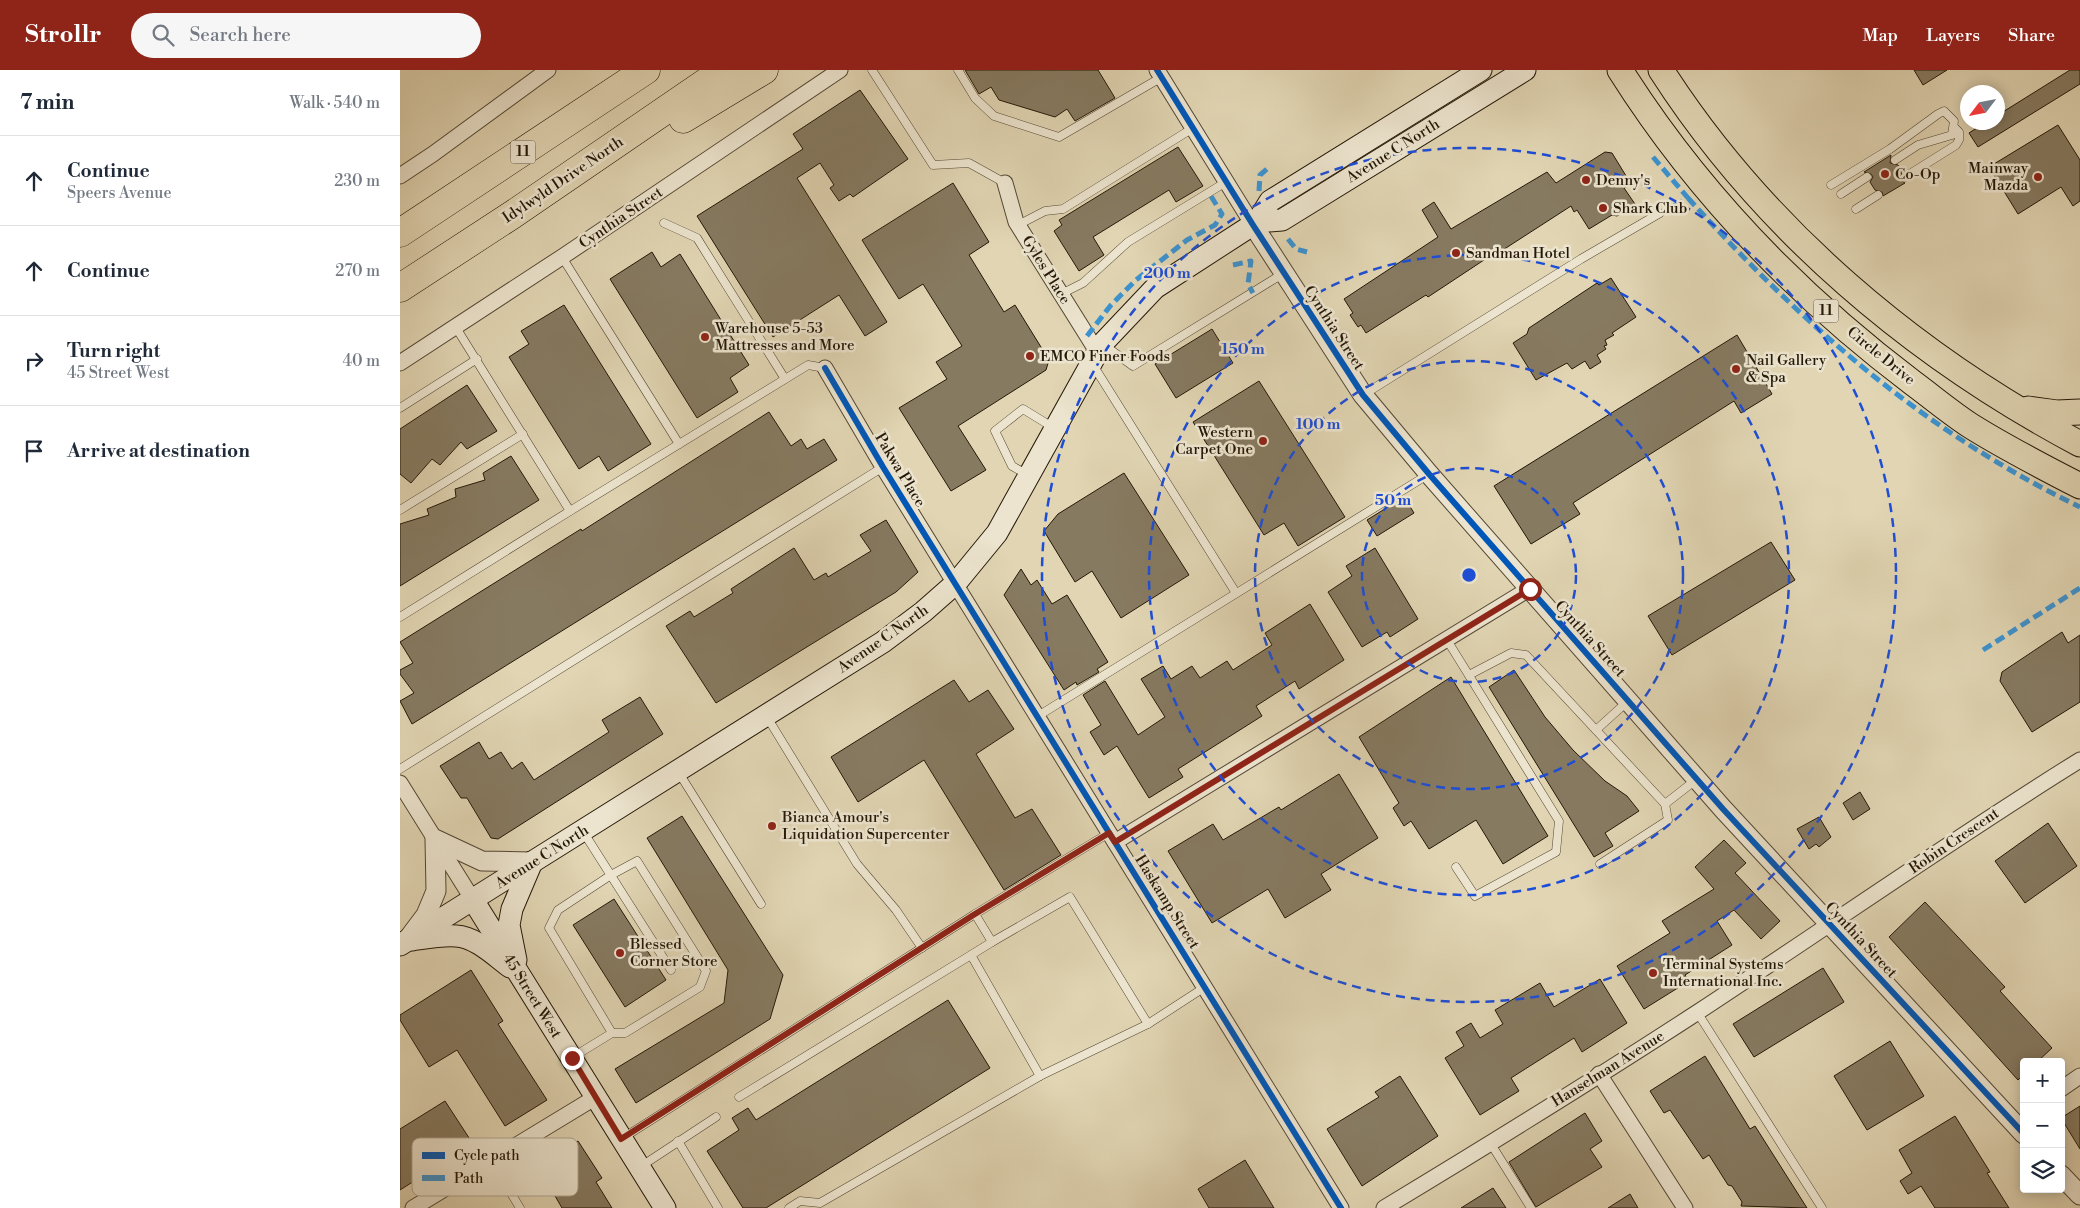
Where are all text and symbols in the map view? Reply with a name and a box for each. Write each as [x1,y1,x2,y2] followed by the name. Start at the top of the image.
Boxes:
[131,13,481,58] search box
[25,20,101,50] text: Strollr
[149,21,177,49] icon: search
[189,23,291,47] text: Search here
[1863,24,1898,47] text: Map
[1926,24,1980,47] text: Layers
[2008,24,2055,47] text: Share
[1960,85,2005,130] north arrow
[20,90,74,116] text: 7 min
[290,93,380,113] text: Walk · 540 m
[1342,115,1443,188] street label: Avenue C North
[499,132,627,228] street label: Idylwyld Drive North
[510,140,536,164] road number: 11
[67,159,150,183] text: Continue
[1968,159,2029,195] place label: Mainway Mazda
[1895,165,1940,184] place label: Co-Op
[20,167,48,195] icon: ahead
[1879,168,1891,180] marker: Co-Op
[334,171,380,191] text: 230 m
[1596,171,1650,190] place label: Denny's
[2032,171,2044,183] marker: Mainway Mazda
[1580,174,1592,186] marker: Denny's
[67,183,172,203] text: Speers Avenue
[575,183,667,253] street label: Cynthia Street
[1613,199,1687,218] place label: Shark Club
[1597,202,1609,214] marker: Shark Club
[1017,232,1075,308] street label: Gyles Place
[1466,244,1571,263] place label: Sandman Hotel
[1450,247,1462,259] marker: Sandman Hotel
[20,257,48,285] icon: ahead
[67,259,150,283] text: Continue
[335,261,380,281] text: 270 m
[1143,264,1191,283] text: 200 m
[1300,282,1369,374] street label: Cynthia Street
[1814,300,1838,322] road number: 11
[714,319,855,355] place label: Warehouse 5-53 Mattresses and More
[1843,323,1919,389] street label: Circle Drive
[699,331,711,343] marker: Warehouse 5-53 Mattresses and More
[67,339,160,363] text: Turn right
[1221,340,1265,359] text: 150 m
[20,347,48,375] icon: right
[1040,347,1170,366] place label: EMCO Finer Foods
[1024,350,1036,362] marker: EMCO Finer Foods
[343,351,380,371] text: 40 m
[1746,351,1827,387] place label: Nail Gallery & Spa
[67,363,170,383] text: 45 Street West
[1730,363,1742,375] marker: Nail Gallery & Spa
[1296,415,1341,434] text: 100 m
[1175,423,1253,459] place label: Western Carpet One
[870,429,930,511] street label: Pakwa Place
[1257,435,1269,447] marker: Western Carpet One
[20,437,48,465] icon: arrive
[67,439,250,463] text: Arrive at destination
[1375,491,1411,510] text: 50 m
[1460,566,1478,584] centre of rings
[1519,578,1542,601] route start
[1550,597,1630,682] street label: Cynthia Street
[833,601,932,678] street label: Avenue C North
[1905,804,2003,878] street label: Robin Crescent
[781,808,950,844] place label: Bianca Amour's Liquidation Supercenter
[766,820,778,832] marker: Bianca Amour's Liquidation Supercenter
[491,821,592,894] street label: Avenue C North
[1130,851,1204,953] street label: Haskamp Street
[1821,898,1902,982] street label: Cynthia Street
[629,935,718,971] place label: Blessed Corner Store
[614,947,626,959] marker: Blessed Corner Store
[498,950,566,1042] street label: 45 Street West
[1663,955,1784,991] place label: Terminal Systems International Inc.
[1647,967,1659,979] marker: Terminal Systems International Inc.
[1548,1027,1668,1111] street label: Hanselman Avenue
[561,1047,584,1070] route end
[2020,1058,2065,1193] map controls
[2020,1058,2065,1103] button: +
[2020,1103,2065,1148] button: −
[412,1138,578,1196] legend
[454,1147,520,1165] text: Cycle path
[2020,1148,2065,1193] button: layers
[454,1170,484,1188] text: Path

